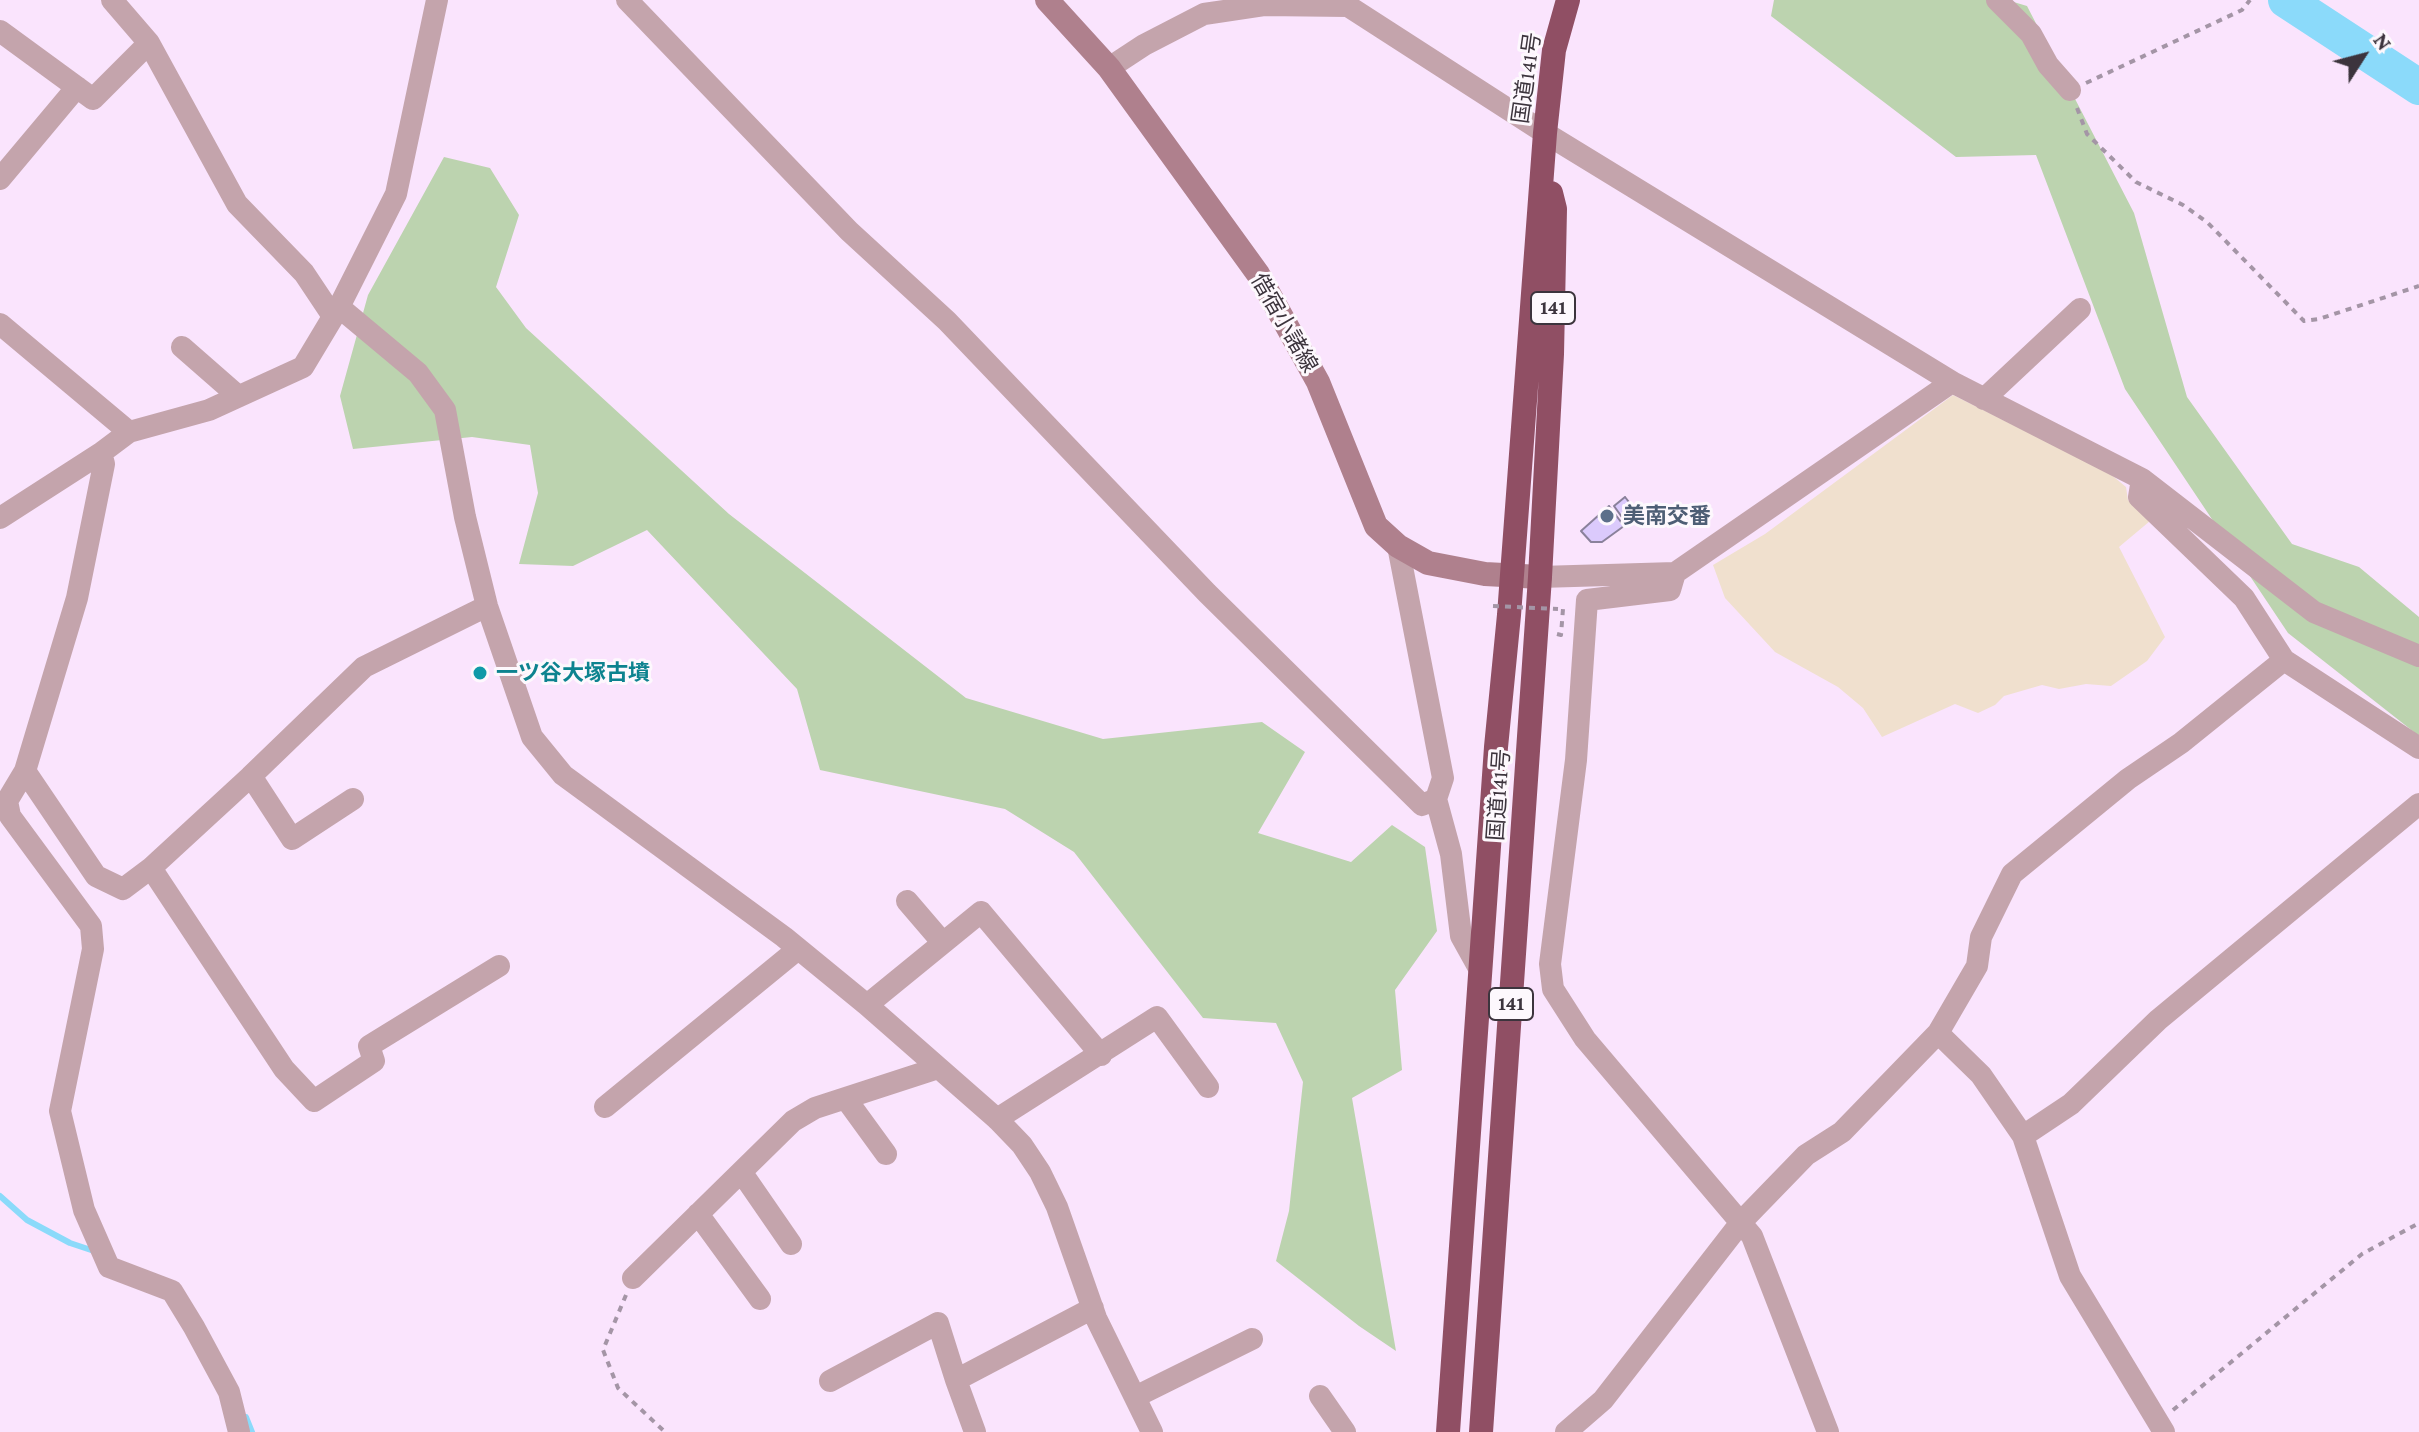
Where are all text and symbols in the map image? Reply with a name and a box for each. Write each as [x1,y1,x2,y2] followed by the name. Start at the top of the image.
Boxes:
[2323,16,2403,96] north arrow
[2368,28,2397,55] text: N
[1508,31,1546,125] street label: 国道141号
[1245,269,1323,377] street label: 借宿小諸線
[1531,292,1575,324] road number: 141
[1623,503,1711,529] place label: 美南交番
[1598,507,1616,525] marker: 美南交番
[496,660,650,686] place label: 一ツ谷大塚古墳
[471,664,489,682] marker: 一ツ谷大塚古墳
[1483,748,1515,842] street label: 国道141号
[1489,988,1533,1020] road number: 141

